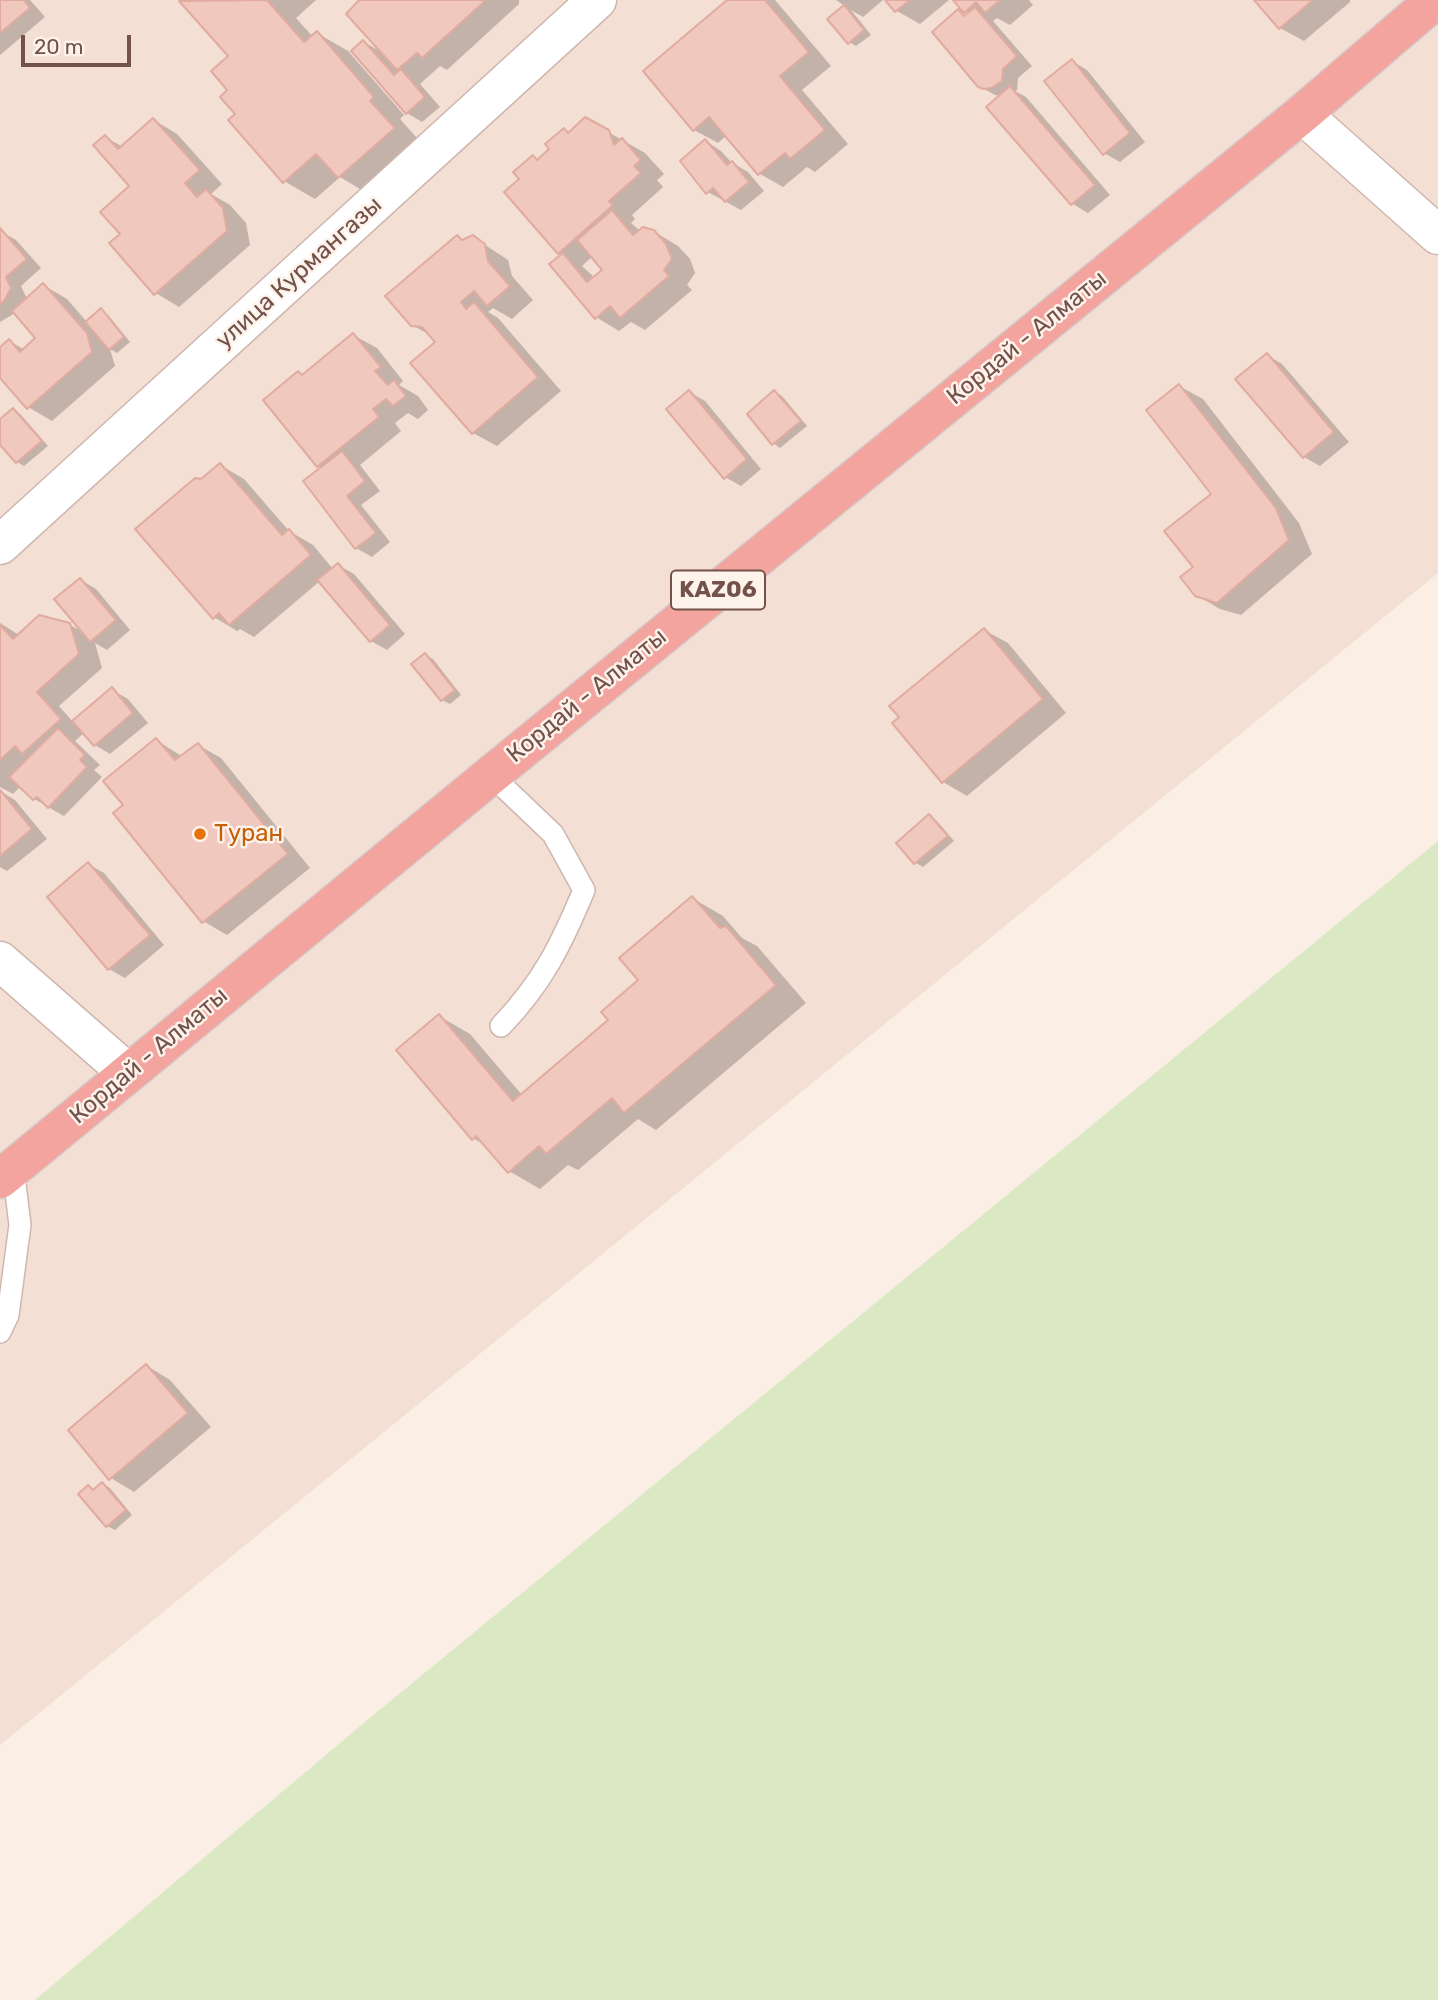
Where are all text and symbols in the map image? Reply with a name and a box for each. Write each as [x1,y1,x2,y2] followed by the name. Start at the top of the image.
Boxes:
[24,21,135,65] scale bar
[34,34,83,59] text: 20 m
[210,191,388,355] street label: улица Курмангазы
[941,265,1113,411] street label: Кордай - Алматы
[671,570,765,610] road number: KAZ06
[501,623,673,769] street label: Кордай - Алматы
[214,820,283,848] place label: Туран
[192,826,208,842] marker: Туран
[64,982,234,1130] street label: Кордай - Алматы

